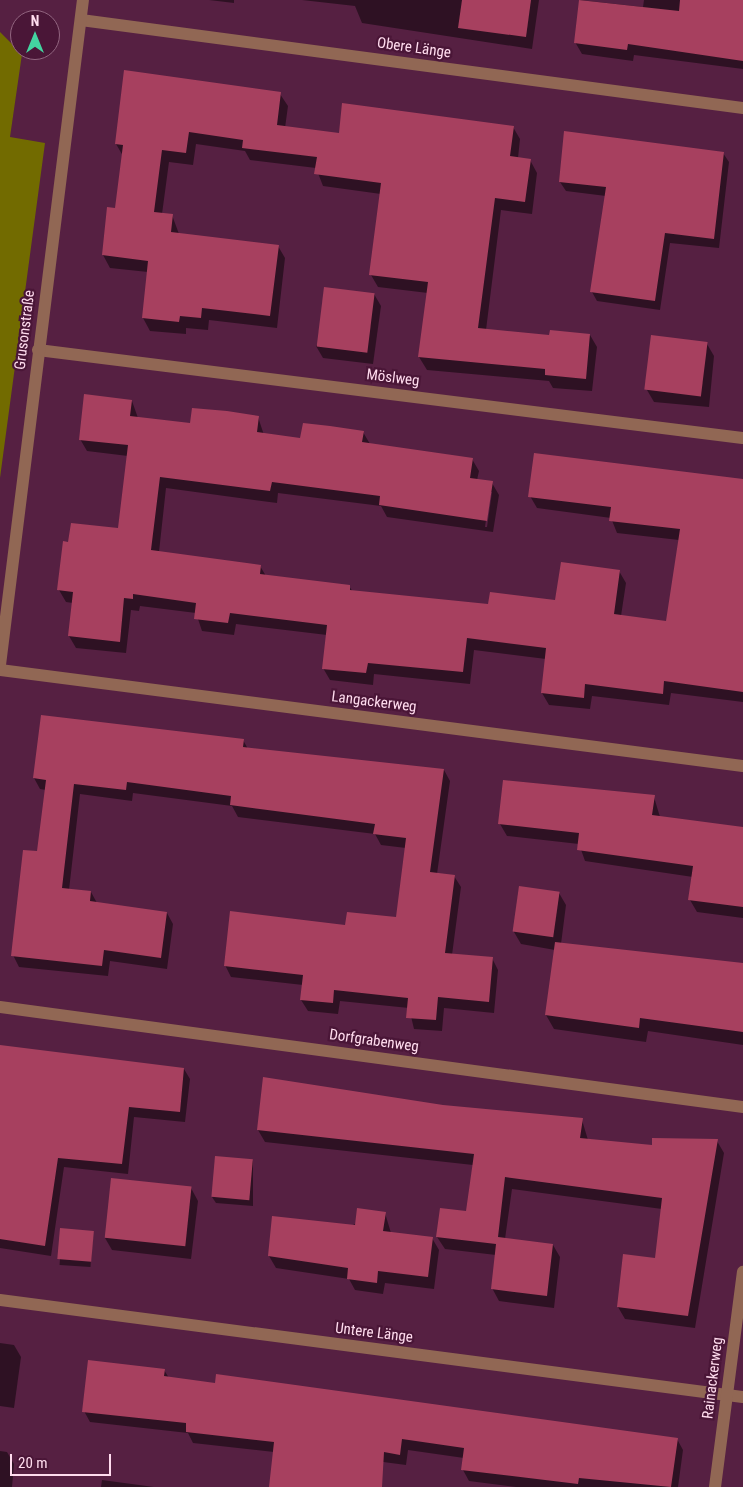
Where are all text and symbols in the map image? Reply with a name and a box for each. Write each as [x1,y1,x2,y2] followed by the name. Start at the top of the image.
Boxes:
[10,10,60,60] north arrow
[31,13,39,29] text: N
[376,34,452,62] street label: Obere Länge
[11,289,39,371] street label: Grusonstraße
[365,366,421,390] street label: Möslweg
[330,688,418,716] street label: Langackerweg
[328,1026,420,1056] street label: Dorfgrabenweg
[334,1319,414,1347] street label: Untere Länge
[699,1336,727,1420] street label: Rainackerweg
[12,1444,114,1476] scale bar
[18,1454,48,1472] text: 20 m

